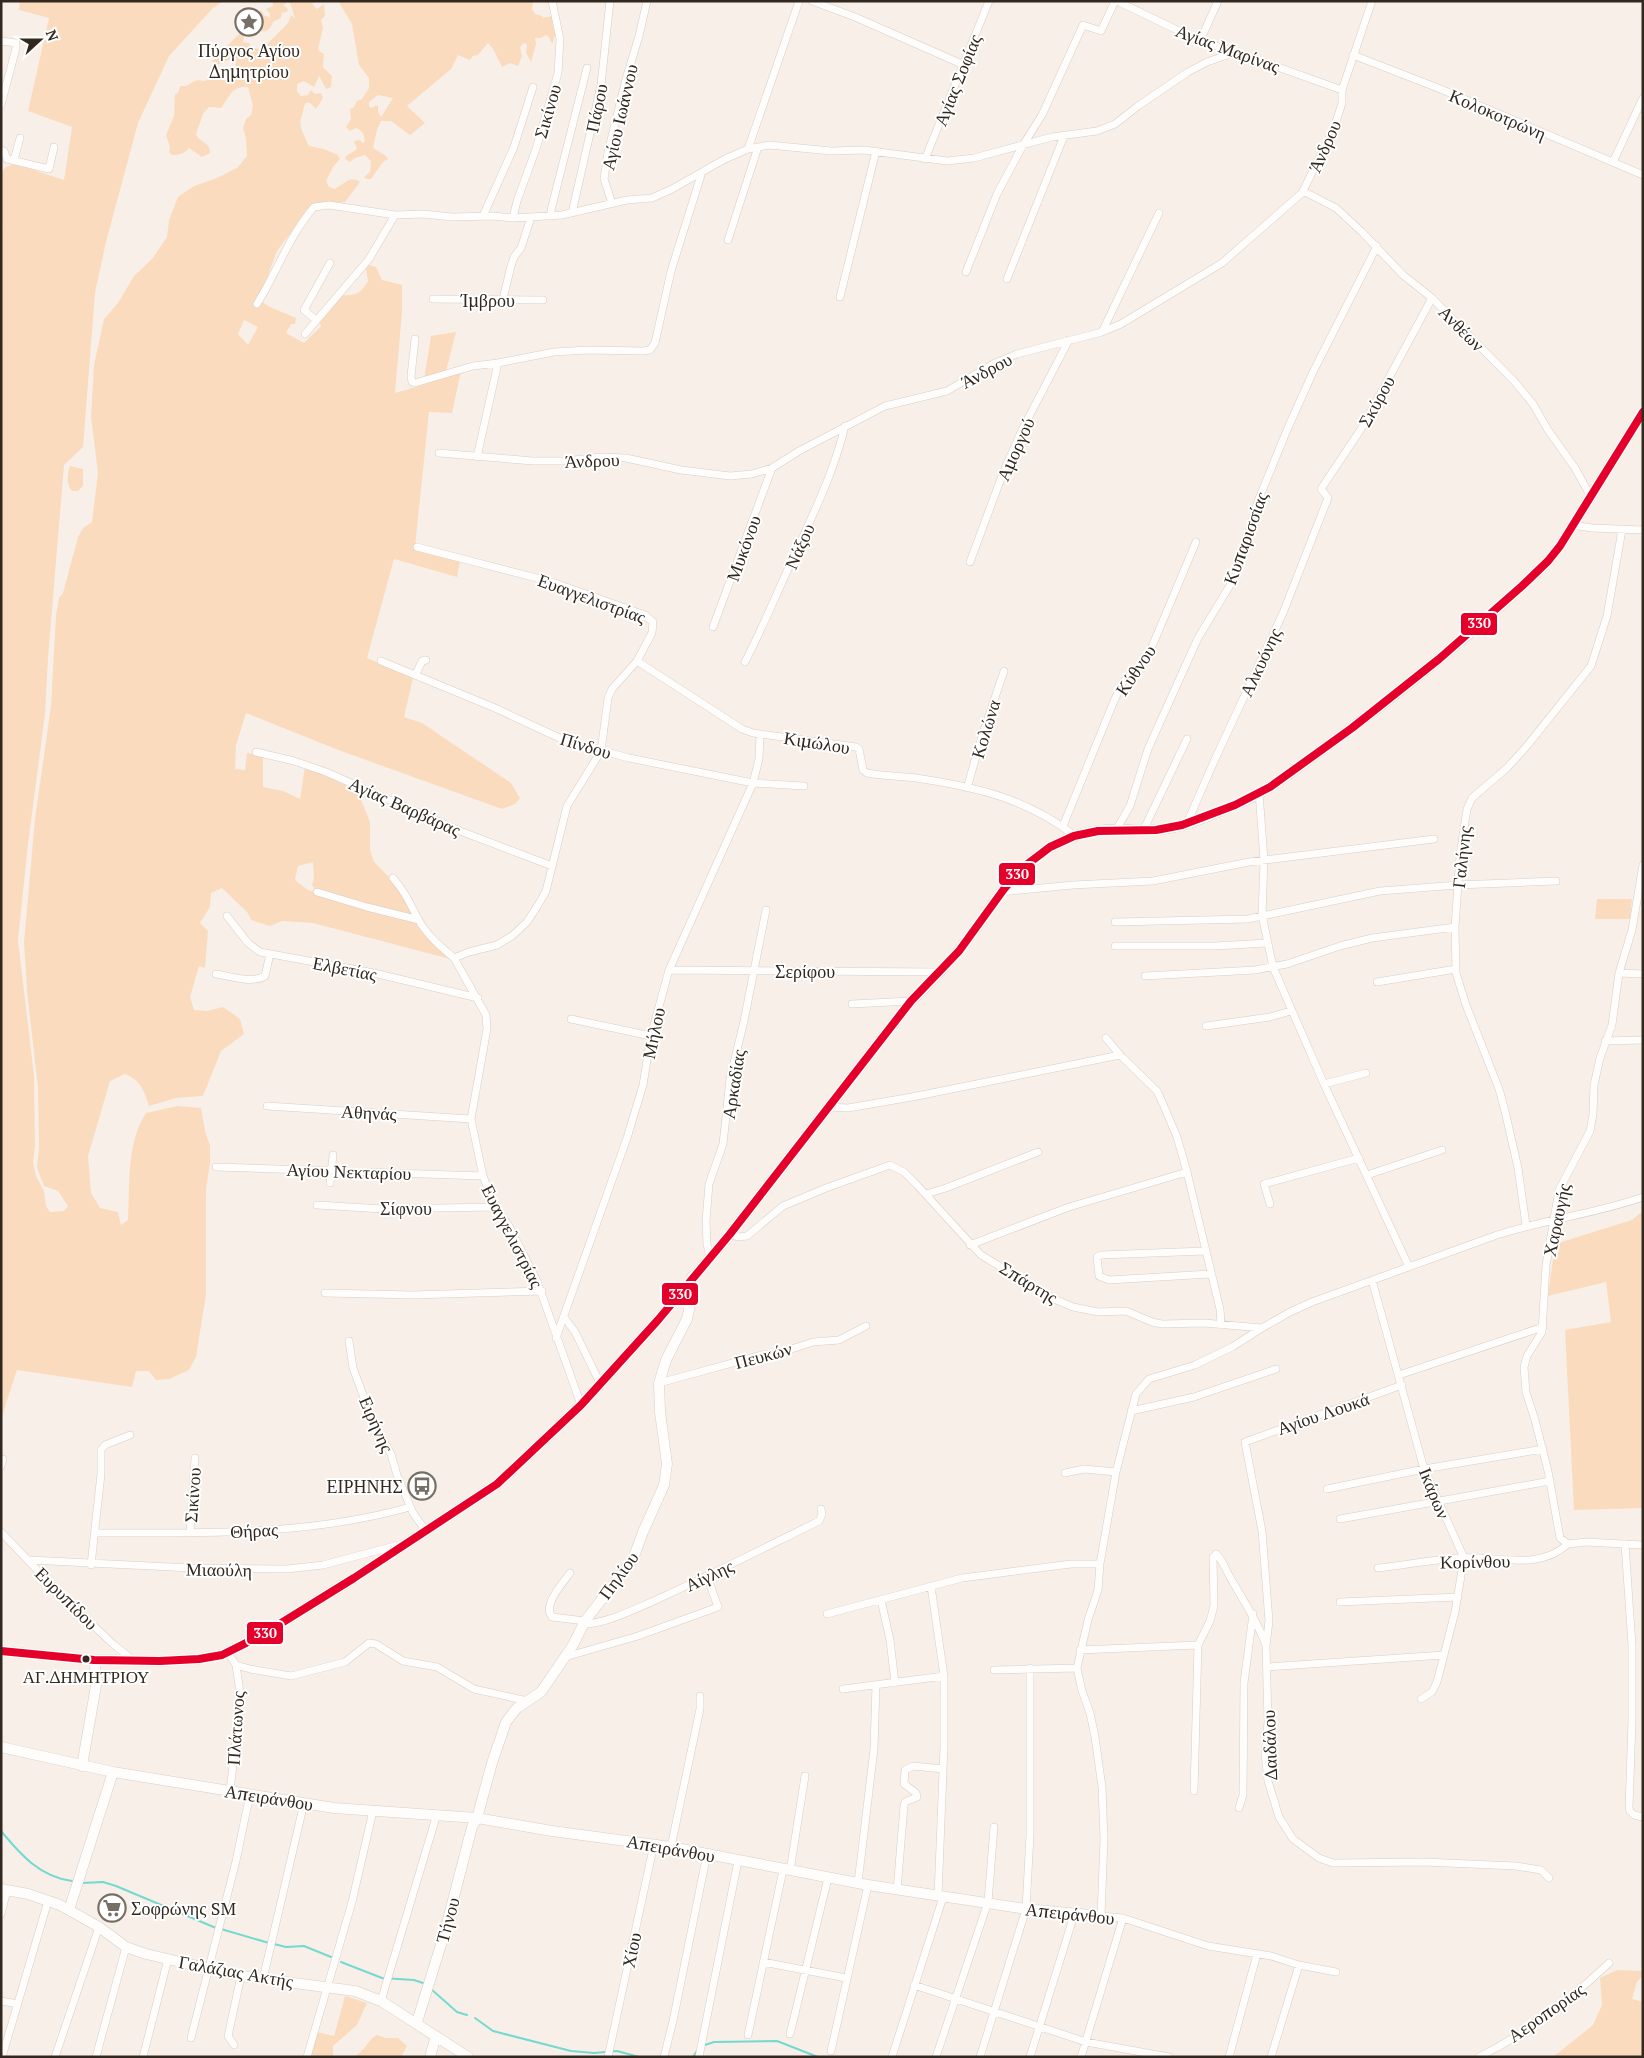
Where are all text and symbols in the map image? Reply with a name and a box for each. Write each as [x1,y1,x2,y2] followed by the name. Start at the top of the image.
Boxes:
[234,7,264,37] place icon: Πύργος Αγίου Δημητρίου
[15,15,65,65] north arrow
[1172,18,1284,78] street label: Αγίας Μαρίνας
[42,27,64,44] text: N
[928,31,986,129] street label: Αγίας Σοφίας
[198,38,300,83] place label: Πύργος Αγίου Δημητρίου
[595,61,643,172] street label: Αγίου Ιωάννου
[528,81,566,141] street label: Σικίνου
[579,81,613,135] street label: Πάρου
[1446,83,1550,145] street label: Κολοκοτρώνη
[1302,116,1346,176] street label: Άνδρου
[460,288,515,312] street label: Ίμβρου
[1434,300,1490,356] street label: Ανθέων
[956,346,1016,394] street label: Άνδρου
[1352,371,1400,431] street label: Σκύρου
[990,413,1040,485] street label: Αμοργού
[564,447,620,473] street label: Άνδρου
[1217,488,1273,588] street label: Κυπαρισσίας
[720,512,766,584] street label: Μυκόνου
[778,519,820,573] street label: Νάξου
[535,567,649,629] street label: Ευαγγελιστρίας
[1460,612,1498,636] line badge: 330
[1467,613,1491,632] text: 330
[1234,624,1286,700] street label: Αλκυόνης
[1109,640,1161,700] street label: Κύθνου
[965,696,1005,761] street label: Κολώνα
[782,725,852,759] street label: Κιμώλου
[557,726,615,764] street label: Πίνδου
[345,771,465,841] street label: Αγίας Βαρβάρας
[1446,825,1476,889] street label: Γαλήνης
[998,862,1036,886] line badge: 330
[1005,864,1029,883] text: 330
[311,950,379,986] street label: Ελβετίας
[775,959,835,983] street label: Σερίφου
[636,1005,670,1061] street label: Μήλου
[716,1047,750,1121] street label: Αρκαδίας
[341,1099,397,1125] street label: Αθηνάς
[286,1157,412,1185] street label: Αγίου Νεκταρίου
[477,1180,549,1292] street label: Ευαγγελιστρίας
[1537,1181,1575,1259] street label: Χαραυγής
[380,1196,432,1220] street label: Σίφνου
[996,1255,1062,1309] street label: Σπάρτης
[661,1282,699,1306] line badge: 330
[668,1284,692,1303] text: 330
[732,1336,794,1374] street label: Πευκών
[1274,1386,1373,1440] street label: Αγίου Λουκά
[354,1392,400,1456] street label: Ειρήνης
[1414,1464,1456,1522] street label: Ικάρων
[178,1467,206,1523] street label: Σικίνου
[407,1471,437,1501] bus stop icon: ΕΙΡΗΝΗΣ
[327,1474,403,1498] place label: ΕΙΡΗΝΗΣ
[229,1517,279,1543] street label: Θήρας
[592,1546,644,1604] street label: Πηλίου
[1440,1548,1511,1574] street label: Κορίνθου
[681,1553,737,1597] street label: Αίγλης
[186,1556,252,1582] street label: Μιαούλη
[30,1561,104,1635] street label: Ευρυπίδου
[246,1621,284,1645] line badge: 330
[253,1623,277,1642] text: 330
[81,1654,91,1664] marker: ΑΓ.ΔΗΜΗΤΡΙΟΥ
[23,1665,149,1688] place label: ΑΓ.ΔΗΜΗΤΡΙΟΥ
[220,1690,250,1766] street label: Πλάτωνος
[1256,1709,1282,1781] street label: Δαιδάλου
[223,1778,315,1816] street label: Απειράνθου
[625,1828,717,1868] street label: Απειράνθου
[97,1893,127,1923] supermarket icon: Σοφρώνης SM
[429,1894,465,1946] street label: Τήνου
[131,1896,236,1920] place label: Σοφρώνης SM
[1024,1896,1116,1930] street label: Απειράνθου
[616,1930,646,1970] street label: Χίου
[177,1949,295,1993] street label: Γαλάζιας Ακτής
[1503,1977,1589,2047] street label: Αεροπορίας

